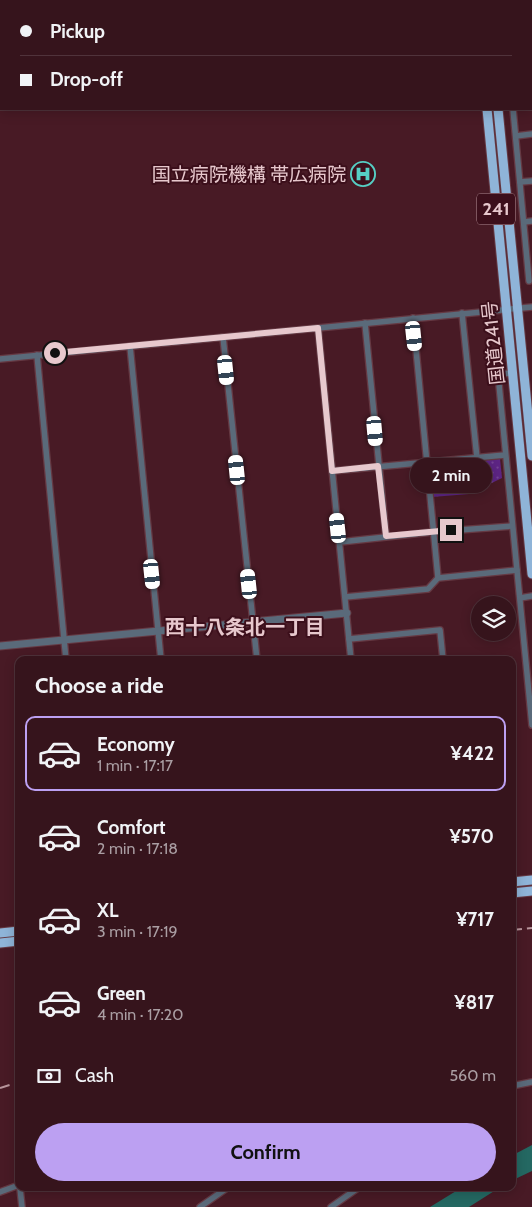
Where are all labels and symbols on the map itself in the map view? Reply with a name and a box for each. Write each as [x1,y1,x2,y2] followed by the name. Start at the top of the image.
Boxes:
[350,161,376,187] hospital icon: 国立病院機構 帯広病院
[152,163,346,186] place label: 国立病院機構 帯広病院
[477,193,515,224] road number: 241
[478,300,509,386] street label: 国道241号
[404,320,423,352] car
[44,342,66,364] route start
[216,354,235,386] car
[366,415,383,447] car
[227,454,246,486] car
[410,458,492,492] callout: 2 min
[328,512,347,544] car
[440,519,462,541] route end
[142,558,161,590] car
[239,568,258,600] car
[165,615,325,639] district label: 西十八条北一丁目

